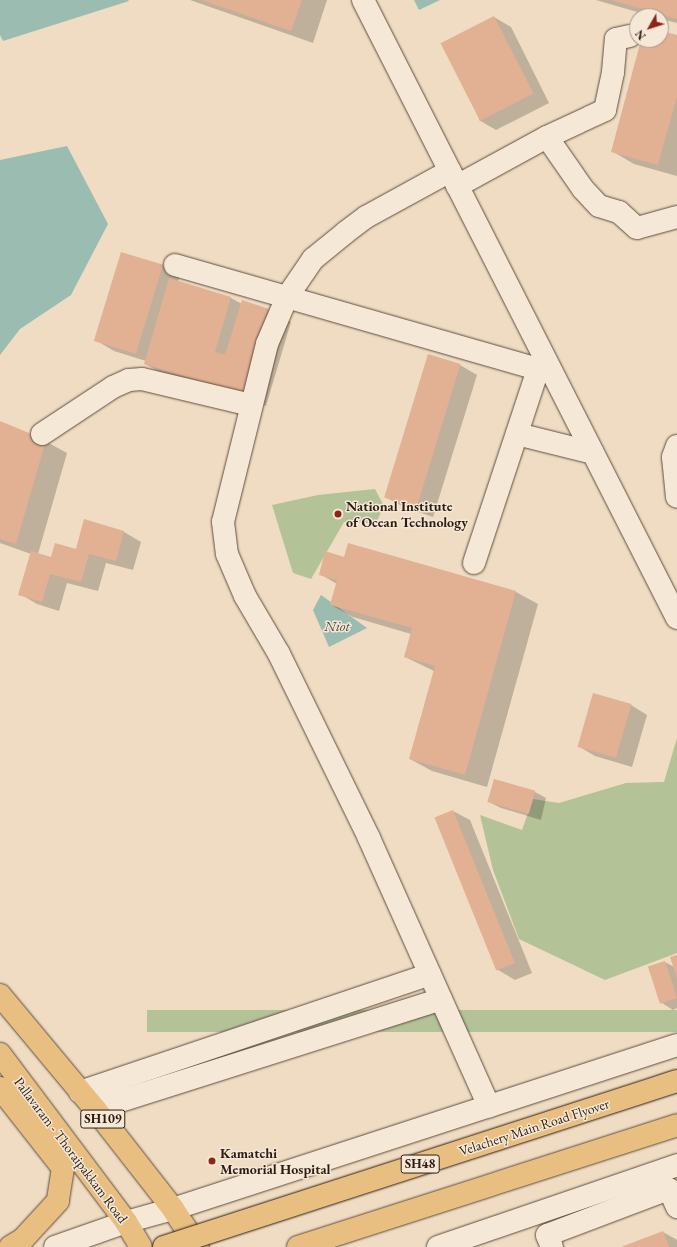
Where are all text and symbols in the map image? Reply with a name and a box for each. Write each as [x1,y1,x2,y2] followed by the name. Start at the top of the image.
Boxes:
[629,8,669,48] north arrow
[632,27,649,43] text: N
[346,498,468,530] place label: National Institute of Ocean Technology
[333,509,343,519] marker: National Institute of Ocean Technology
[324,617,350,635] water label: Niot
[11,1074,131,1226] street label: Pallavaram - Thoraipakkam Road
[457,1095,611,1159] street label: Velachery Main Road Flyover
[80,1108,126,1130] road number: SH109
[220,1145,331,1178] place label: Kamatchi Memorial Hospital
[400,1153,440,1175] road number: SH48
[207,1156,217,1166] marker: Kamatchi Memorial Hospital

